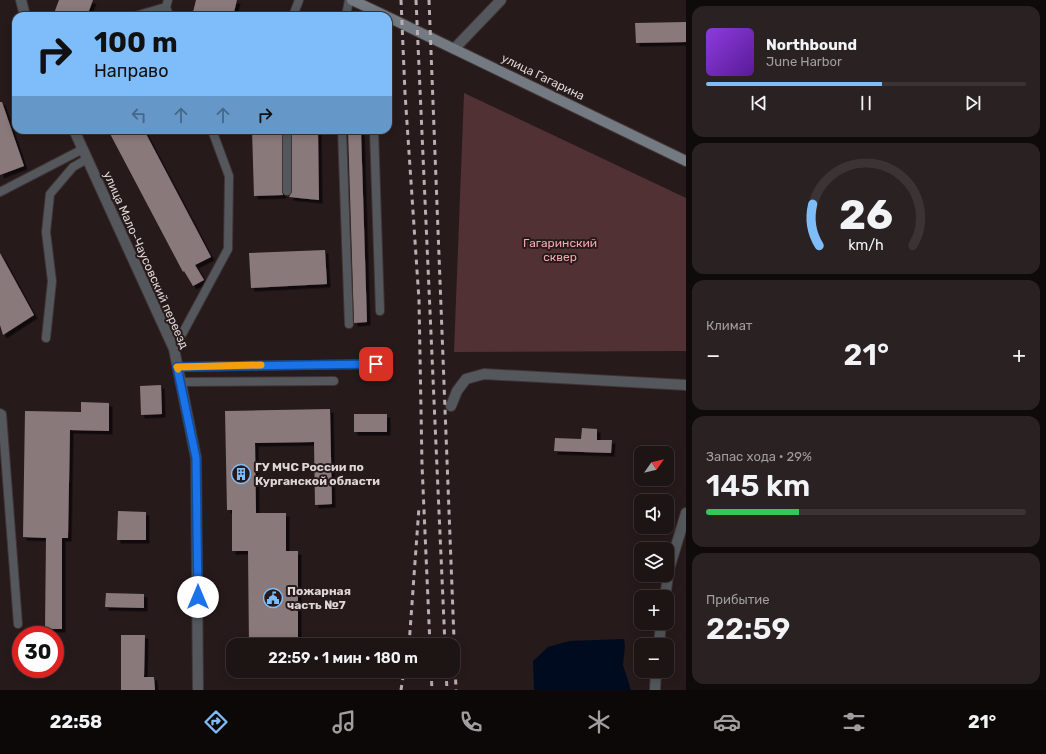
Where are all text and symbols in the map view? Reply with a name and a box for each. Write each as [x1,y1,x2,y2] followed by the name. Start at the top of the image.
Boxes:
[94,26,178,59] text: 100 m
[28,28,80,80] icon: right
[766,36,857,54] text: Northbound
[499,51,587,103] street label: улица Гагарина
[766,54,842,69] text: June Harbor
[94,60,169,82] text: Направо
[748,92,770,114] icon: previous
[855,92,877,114] icon: pause
[962,92,984,114] icon: next
[128,104,150,126] icon: left
[170,104,192,126] icon: ahead
[212,104,234,126] icon: ahead
[254,104,276,126] icon: right
[100,169,192,351] street label: улица Мало-Чаусовский переезд
[839,190,893,239] text: 26
[523,236,597,264] park label: Гагаринский сквер
[848,237,884,254] text: km/h
[706,318,752,333] text: Климат
[844,337,889,373] text: 21°
[706,342,720,369] text: −
[1012,342,1026,369] text: +
[359,347,393,381] pin
[365,353,387,375] icon: arrive
[634,446,674,486] north arrow
[634,446,674,678] map controls
[706,449,812,464] text: Запас хода · 29%
[255,460,380,488] place label: ГУ МЧС России по Курганской области
[230,463,252,485] building icon: ГУ МЧС России по Курганской области
[706,468,810,504] text: 145 km
[634,494,674,534] button: sound
[634,542,674,582] button: layers
[177,576,219,618] position arrow
[287,584,351,612] place label: Пожарная часть №7
[262,587,284,609] public building icon: Пожарная часть №7
[634,590,674,630] button: +
[706,592,770,607] text: Прибытие
[706,611,790,647] text: 22:59
[12,626,64,678] speed limit sign: 30
[634,638,674,678] button: −
[268,649,418,667] text: 22:59 · 1 мин · 180 m
[202,708,230,736] icon: directions
[330,708,358,736] icon: music
[457,708,485,736] icon: phone
[585,708,613,736] icon: climate
[713,708,741,736] icon: car
[840,708,868,736] icon: filters
[50,711,102,733] text: 22:58
[968,711,996,733] text: 21°

